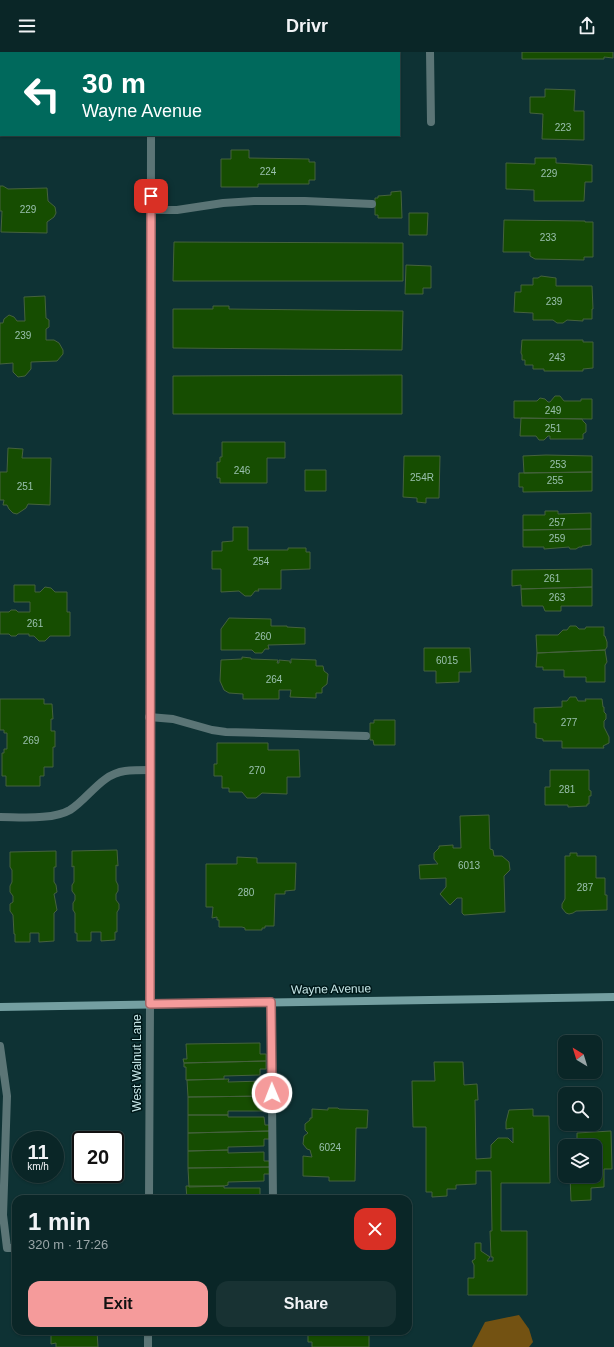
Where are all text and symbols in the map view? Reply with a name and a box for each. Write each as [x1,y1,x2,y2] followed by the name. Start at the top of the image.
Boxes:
[16,15,38,37] icon: menu
[576,15,598,37] icon: share
[286,16,328,36] text: Drivr
[16,68,68,120] icon: left
[82,68,146,99] text: 30 m
[82,101,202,121] text: Wayne Avenue
[555,122,572,133] house number: 223
[260,166,277,177] house number: 224
[541,168,558,179] house number: 229
[134,179,168,213] pin
[140,185,162,207] icon: arrive
[20,204,37,215] house number: 229
[540,232,557,243] house number: 233
[546,296,563,307] house number: 239
[15,330,32,341] house number: 239
[549,352,566,363] house number: 243
[545,405,562,416] house number: 249
[545,423,562,434] house number: 251
[550,459,567,470] house number: 253
[234,465,251,476] house number: 246
[410,472,434,483] house number: 254R
[547,475,564,486] house number: 255
[17,481,34,492] house number: 251
[549,517,566,528] house number: 257
[549,533,566,544] house number: 259
[253,556,270,567] house number: 254
[544,573,561,584] house number: 261
[549,592,566,603] house number: 263
[27,618,44,629] house number: 261
[255,631,272,642] house number: 260
[436,655,459,666] house number: 6015
[266,674,283,685] house number: 264
[561,717,578,728] house number: 277
[23,735,40,746] house number: 269
[249,765,266,776] house number: 270
[559,784,576,795] house number: 281
[458,860,481,871] house number: 6013
[577,882,594,893] house number: 287
[238,887,255,898] house number: 280
[291,981,371,997] street label: Wayne Avenue
[130,1014,144,1112] street label: West Walnut Lane
[558,1035,602,1079] north arrow
[558,1035,602,1183] map controls
[251,1072,293,1114] position arrow
[558,1087,602,1131] button: search
[72,1131,124,1183] speed limit sign: 20
[558,1139,602,1183] button: layers
[27,1141,49,1163] text: 11
[319,1142,342,1153] house number: 6024
[27,1161,49,1172] text: km/h
[28,1208,91,1235] text: 1 min
[354,1208,396,1250] button: close
[28,1237,108,1252] text: 320 m · 17:26
[28,1281,208,1327] button: Exit
[216,1281,396,1327] button: Share

